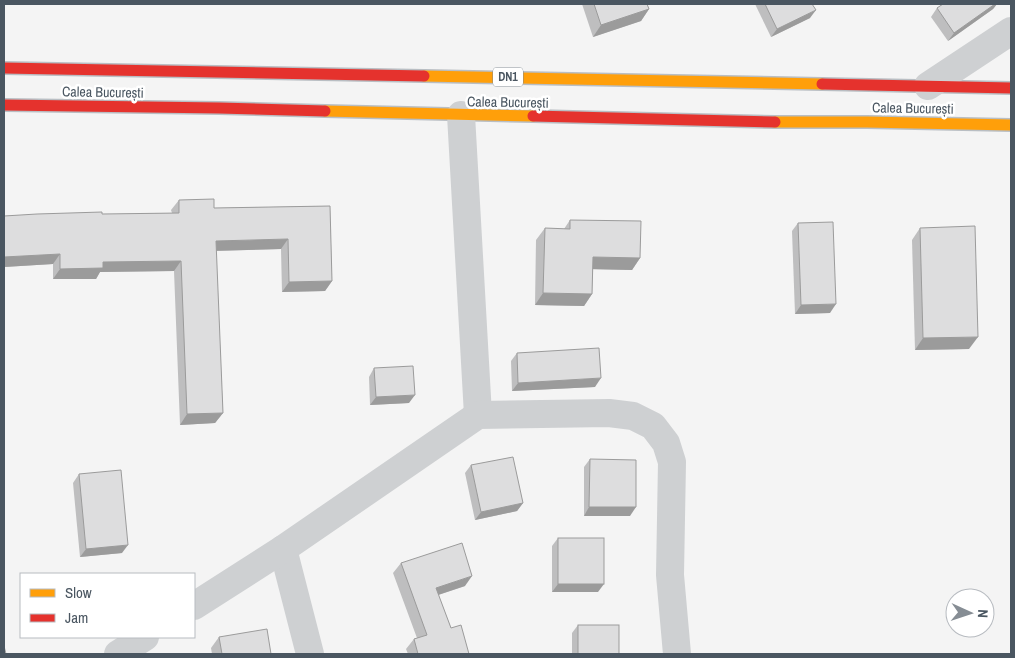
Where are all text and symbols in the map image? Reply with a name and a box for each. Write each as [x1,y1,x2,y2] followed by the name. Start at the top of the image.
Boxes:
[493,68,523,86] road number: DN1
[62,82,144,102] street label: Calea București
[467,92,549,112] street label: Calea București
[872,98,954,118] street label: Calea București
[20,573,195,638] legend
[65,582,92,603] text: Slow
[945,588,995,638] north arrow
[65,607,88,628] text: Jam
[974,609,992,618] text: N

